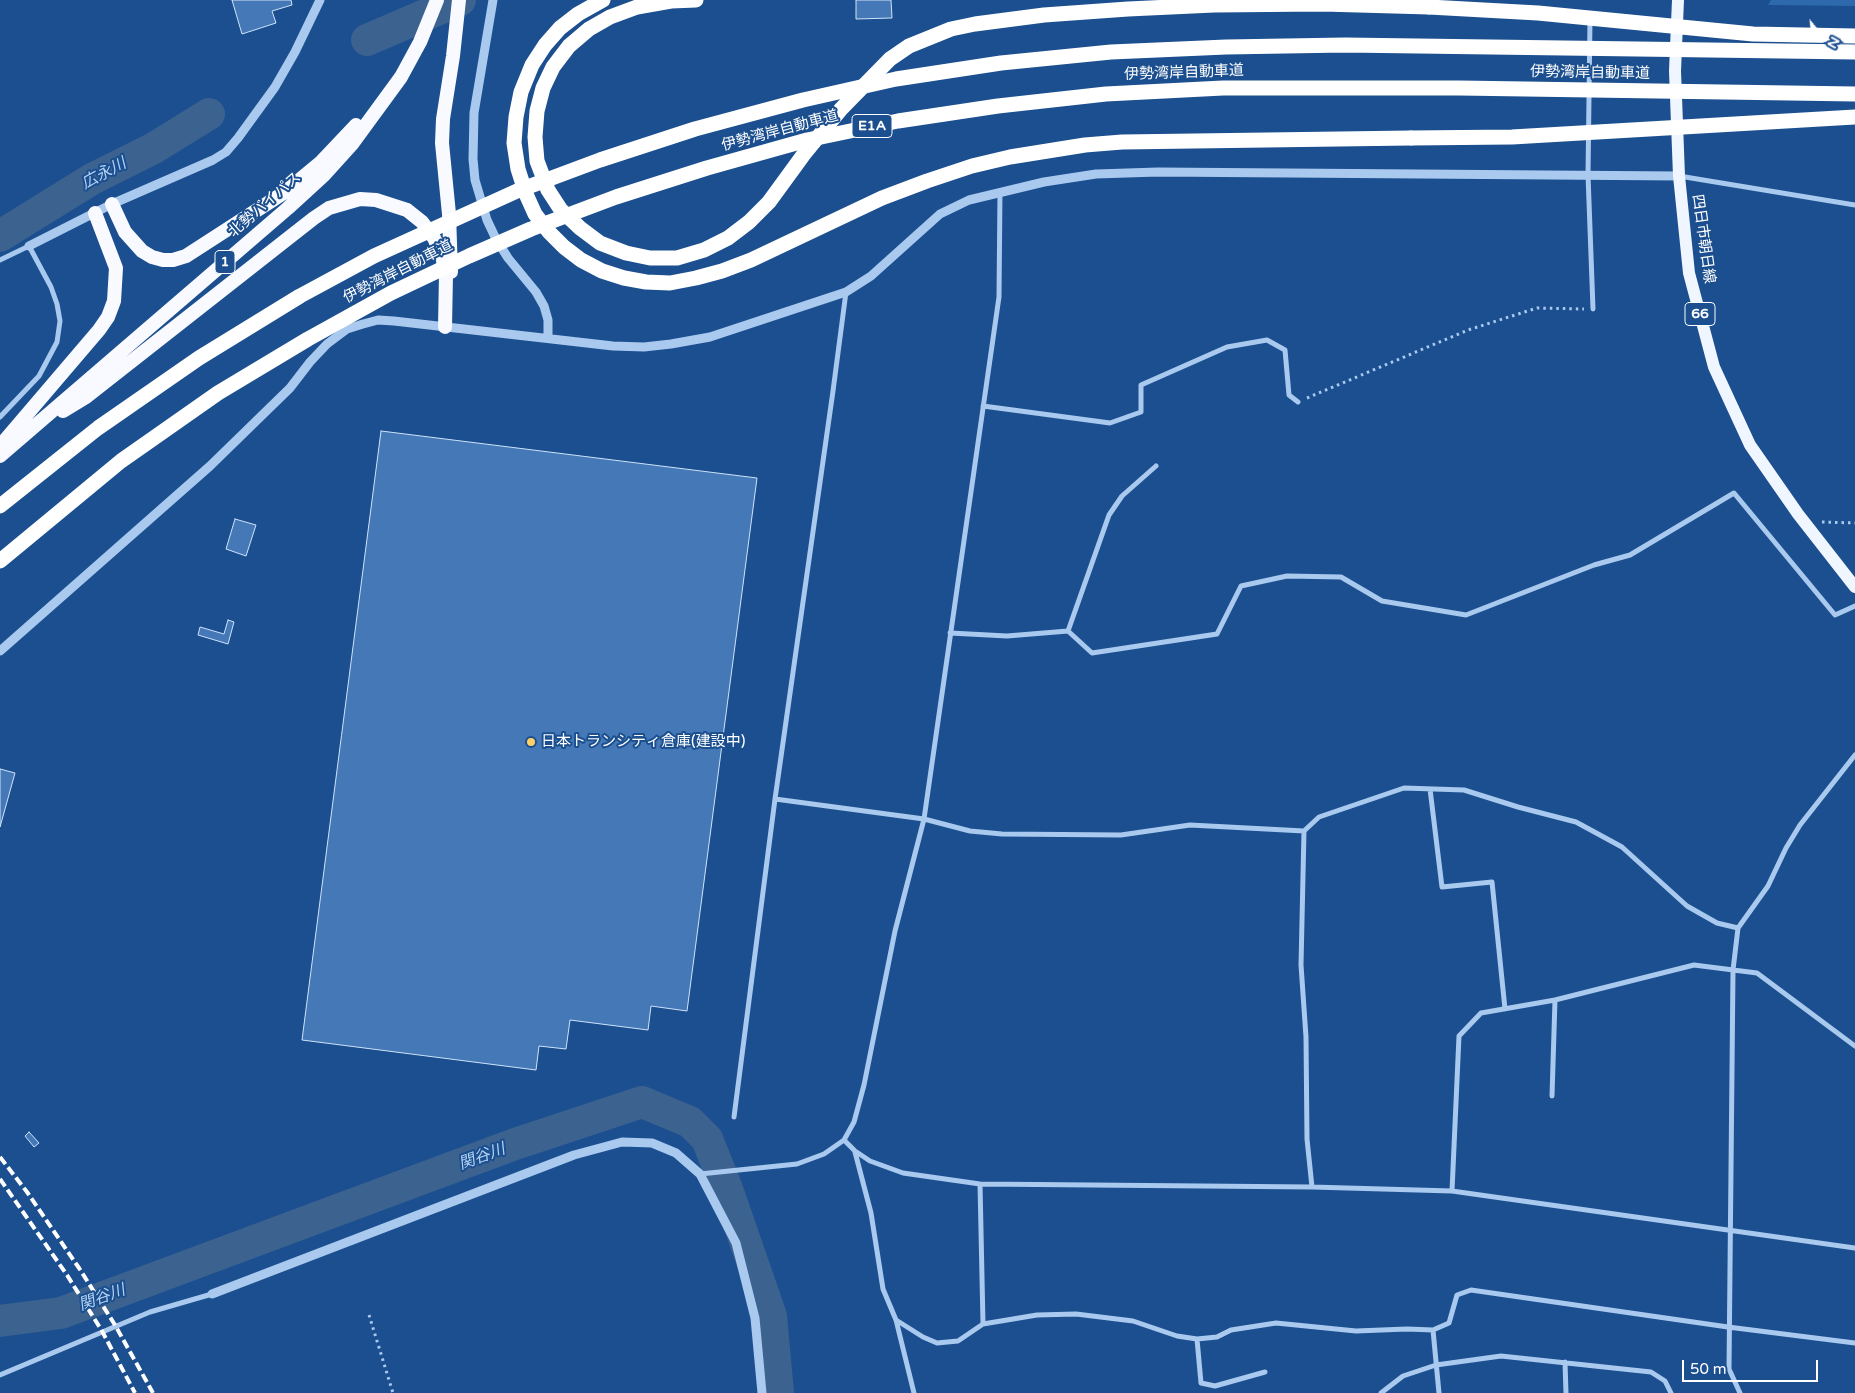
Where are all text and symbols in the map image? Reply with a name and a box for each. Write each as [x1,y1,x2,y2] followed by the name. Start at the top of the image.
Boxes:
[1795,10,1845,60] north arrow
[1823,33,1844,52] text: N
[1124,62,1244,84] street label: 伊勢湾岸自動車道
[1530,63,1650,83] street label: 伊勢湾岸自動車道
[720,107,840,155] street label: 伊勢湾岸自動車道
[852,114,892,138] road number: E1A
[78,154,130,194] water label: 広永川
[225,169,305,241] street label: 北勢バイパス
[1688,193,1718,285] street label: 四日市朝日線
[340,237,456,307] street label: 伊勢湾岸自動車道
[215,250,235,274] road number: 1
[1685,302,1715,326] road number: 66
[541,733,745,751] place label: 日本トランシティ倉庫(建設中)
[525,736,537,748] marker: 日本トランシティ倉庫(建設中)
[456,1140,508,1174] water label: 関谷川
[76,1281,128,1315] water label: 関谷川
[1685,1350,1821,1382] scale bar
[1690,1360,1727,1378] text: 50 m

